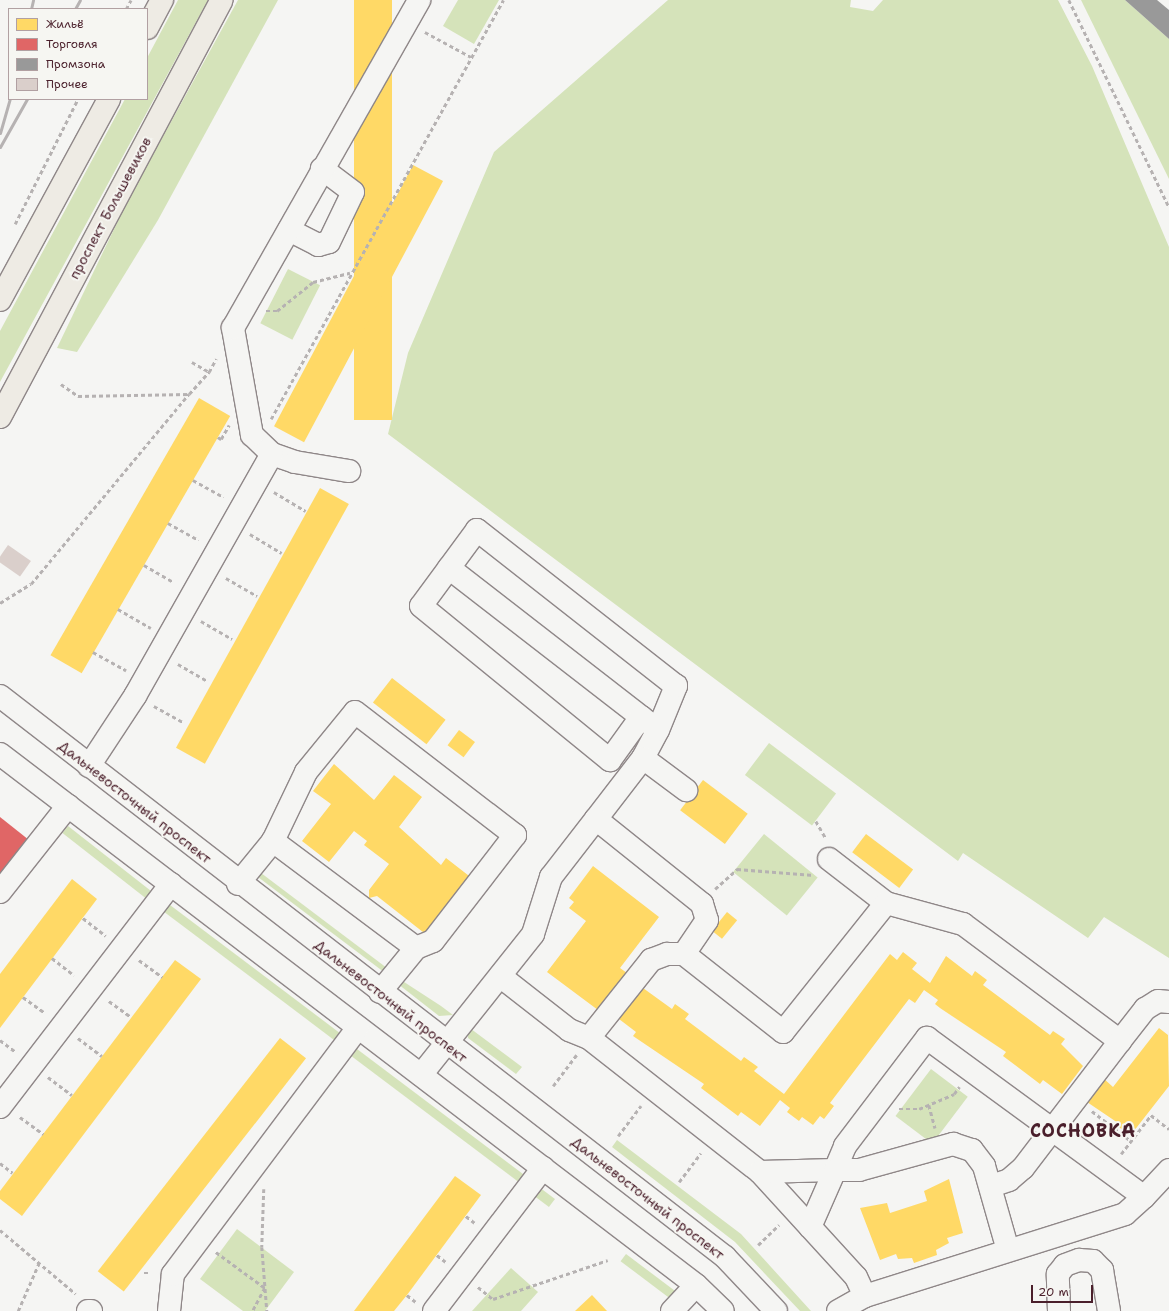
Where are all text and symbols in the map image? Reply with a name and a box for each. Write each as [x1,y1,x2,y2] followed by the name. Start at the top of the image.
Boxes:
[8,8,148,100] legend
[46,16,84,32] text: Жильё
[46,36,98,52] text: Торговля
[46,56,105,72] text: Промзона
[46,76,88,92] text: Прочее
[65,134,155,282] street label: проспект Большевиков
[55,737,215,867] street label: Дальневосточный проспект
[311,936,471,1066] street label: Дальневосточный проспект
[1030,1120,1136,1142] district label: СОСНОВКА
[568,1133,728,1263] street label: Дальневосточный проспект
[1033,1277,1095,1303] scale bar
[1038,1284,1069,1300] text: 20 m

